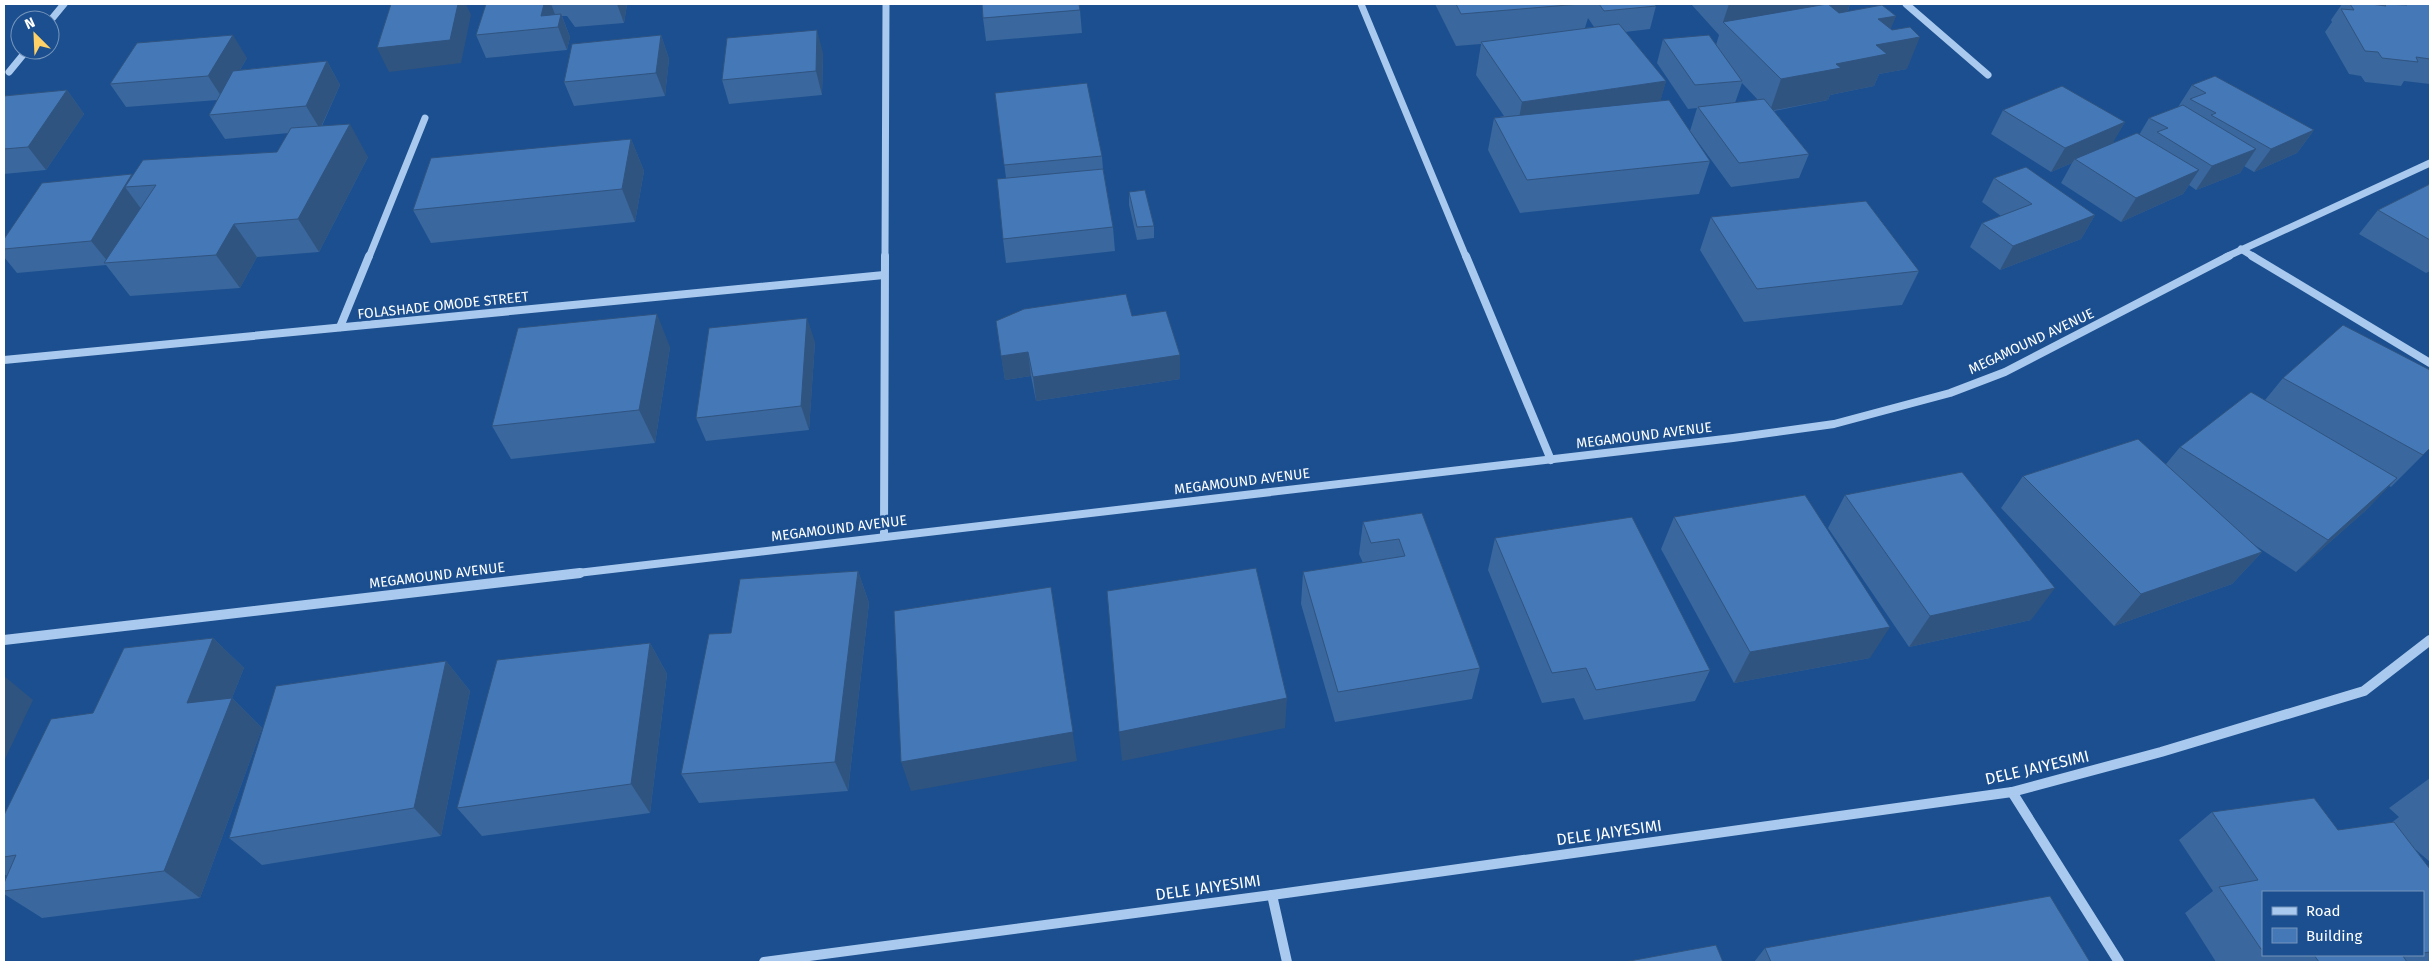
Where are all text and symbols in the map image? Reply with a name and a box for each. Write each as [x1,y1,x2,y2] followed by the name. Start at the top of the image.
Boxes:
[10,10,60,60] north arrow
[22,14,38,33] text: N
[357,288,530,323] street label: FOLASHADE OMODE STREET
[1966,305,2097,378] street label: MEGAMOUND AVENUE
[1575,419,1713,452] street label: MEGAMOUND AVENUE
[1173,465,1311,498] street label: MEGAMOUND AVENUE
[770,512,908,545] street label: MEGAMOUND AVENUE
[368,559,506,592] street label: MEGAMOUND AVENUE
[1983,746,2091,789] street label: DELE JAIYESIMI
[1555,816,1663,849] street label: DELE JAIYESIMI
[1154,871,1262,904] street label: DELE JAIYESIMI
[2262,891,2424,956] legend
[2306,902,2341,920] text: Road
[2306,927,2362,945] text: Building

